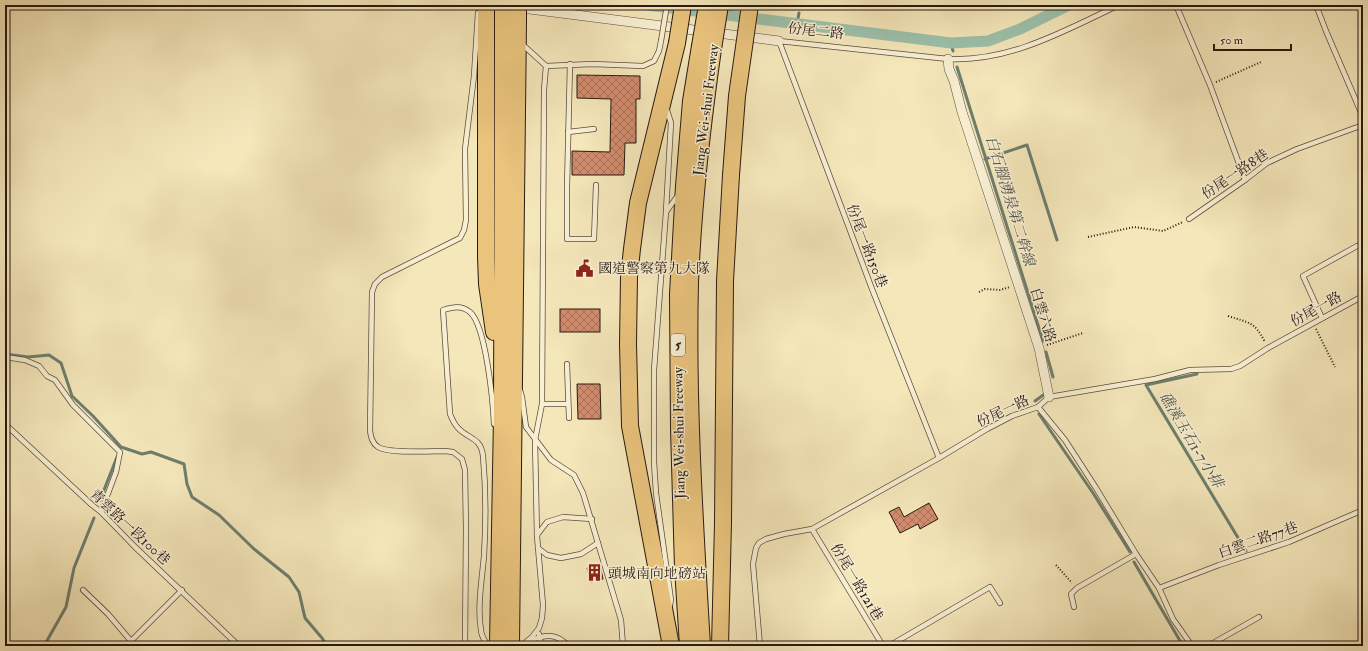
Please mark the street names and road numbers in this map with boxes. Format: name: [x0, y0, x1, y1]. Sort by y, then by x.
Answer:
street label: 份尾二路: [787, 20, 845, 42]
street label: Jiang Wei-shui Freeway: [689, 43, 724, 178]
street label: 份尾一路8巷: [1199, 146, 1271, 202]
street label: 份尾一路150巷: [843, 202, 891, 290]
street label: 白雲六路: [1027, 286, 1059, 344]
street label: 份尾一路: [1287, 288, 1345, 330]
road number: 5: [671, 334, 685, 356]
street label: Jiang Wei-shui Freeway: [669, 366, 690, 500]
street label: 份尾一路: [974, 391, 1032, 431]
street label: 青雲路一段100巷: [86, 486, 174, 568]
street label: 白雲二路77巷: [1216, 518, 1300, 562]
street label: 份尾一路121巷: [827, 540, 887, 624]

